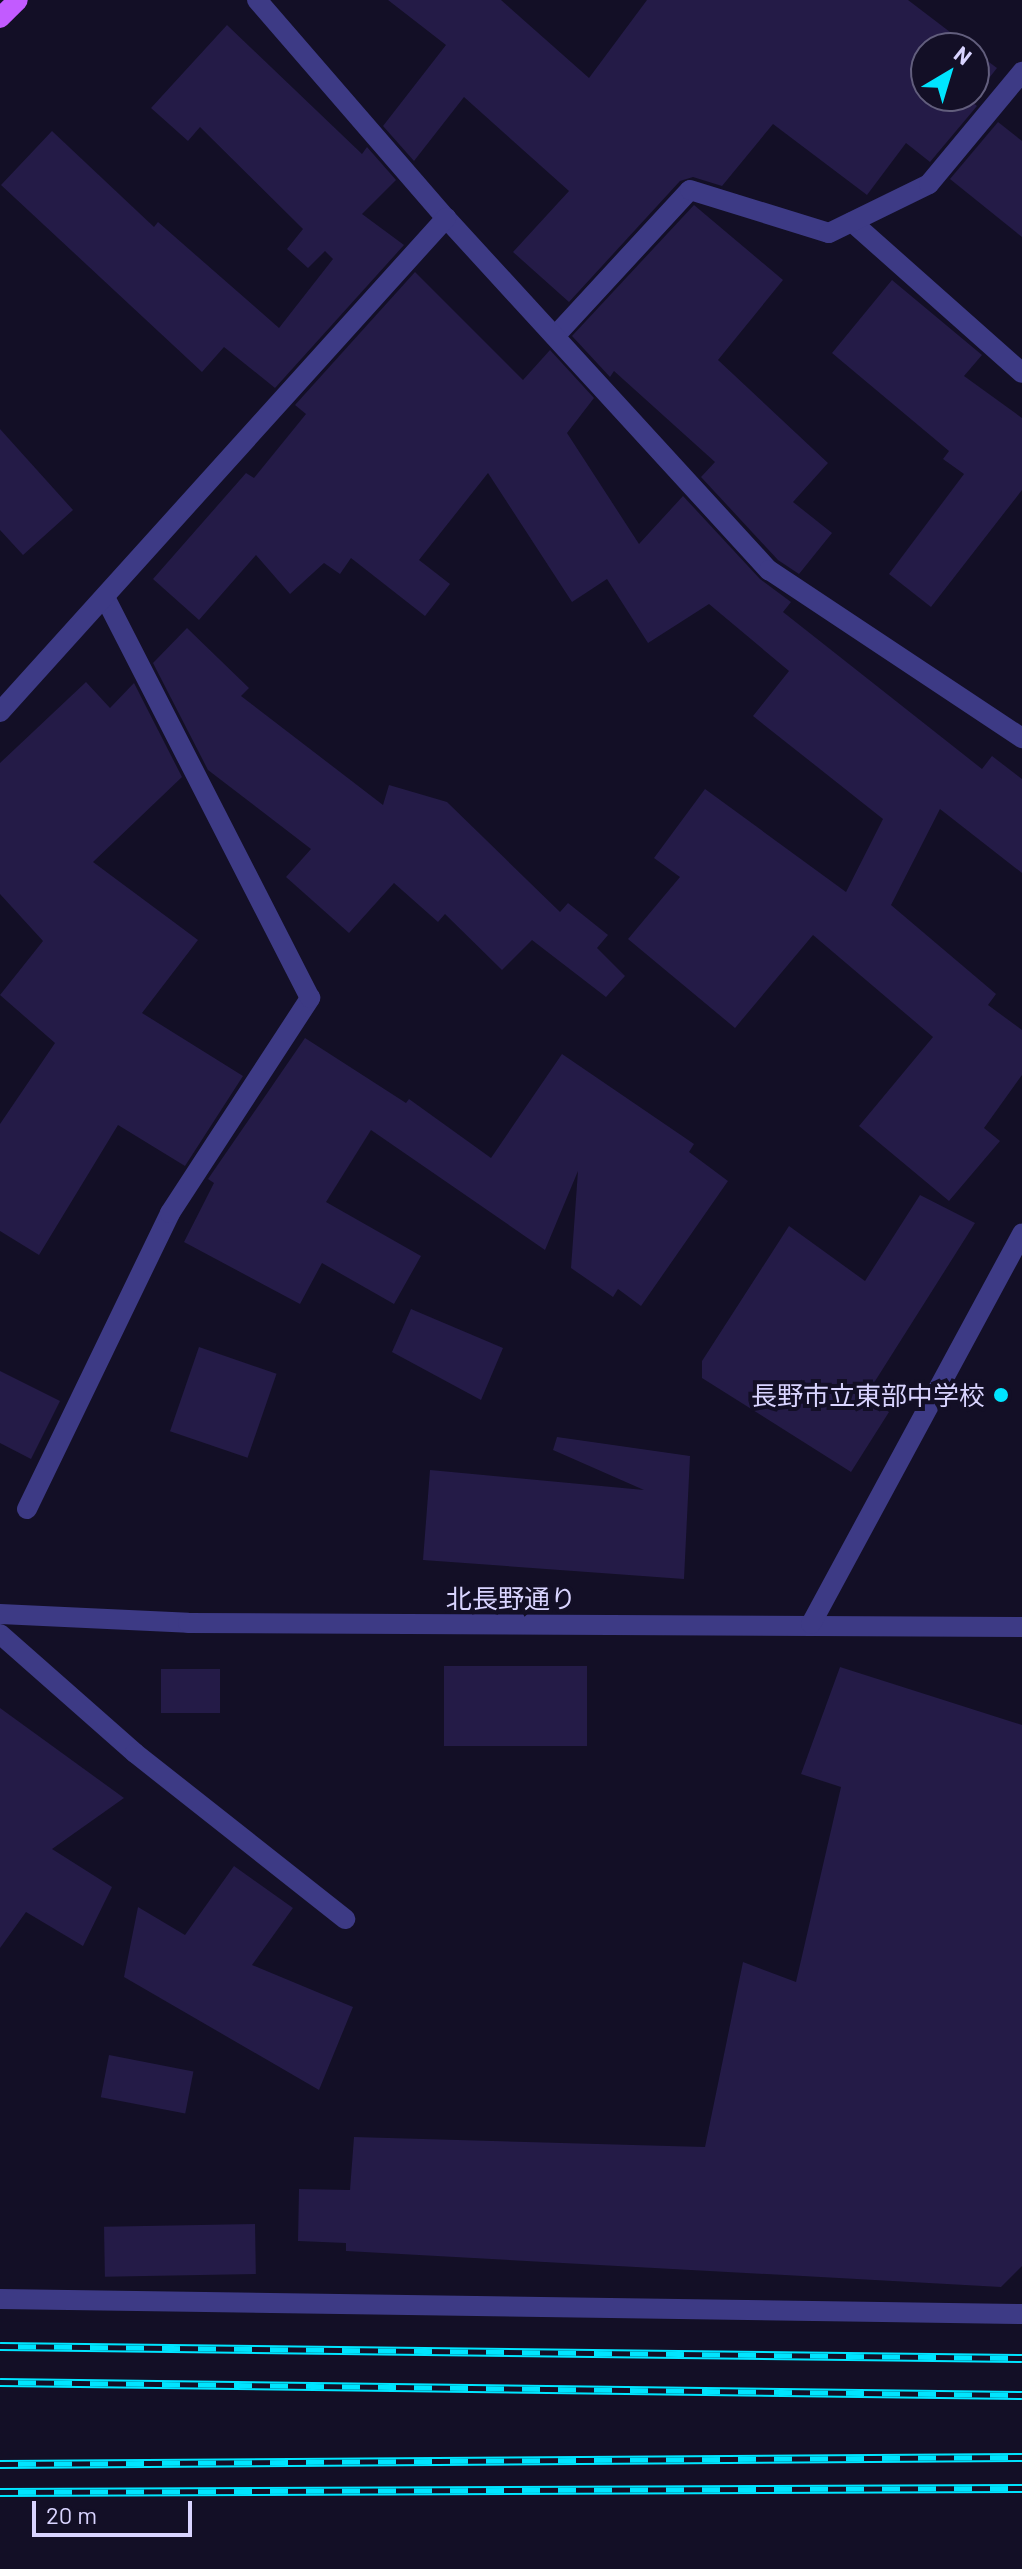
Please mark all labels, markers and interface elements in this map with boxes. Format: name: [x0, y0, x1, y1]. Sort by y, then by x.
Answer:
north arrow: [910, 32, 990, 112]
text: N: [950, 40, 977, 69]
place label: 長野市立東部中学校: [751, 1379, 985, 1411]
marker: 長野市立東部中学校: [992, 1386, 1010, 1404]
street label: 北長野通り: [446, 1582, 576, 1614]
scale bar: [36, 2485, 196, 2535]
text: 20 m: [46, 2500, 97, 2529]

